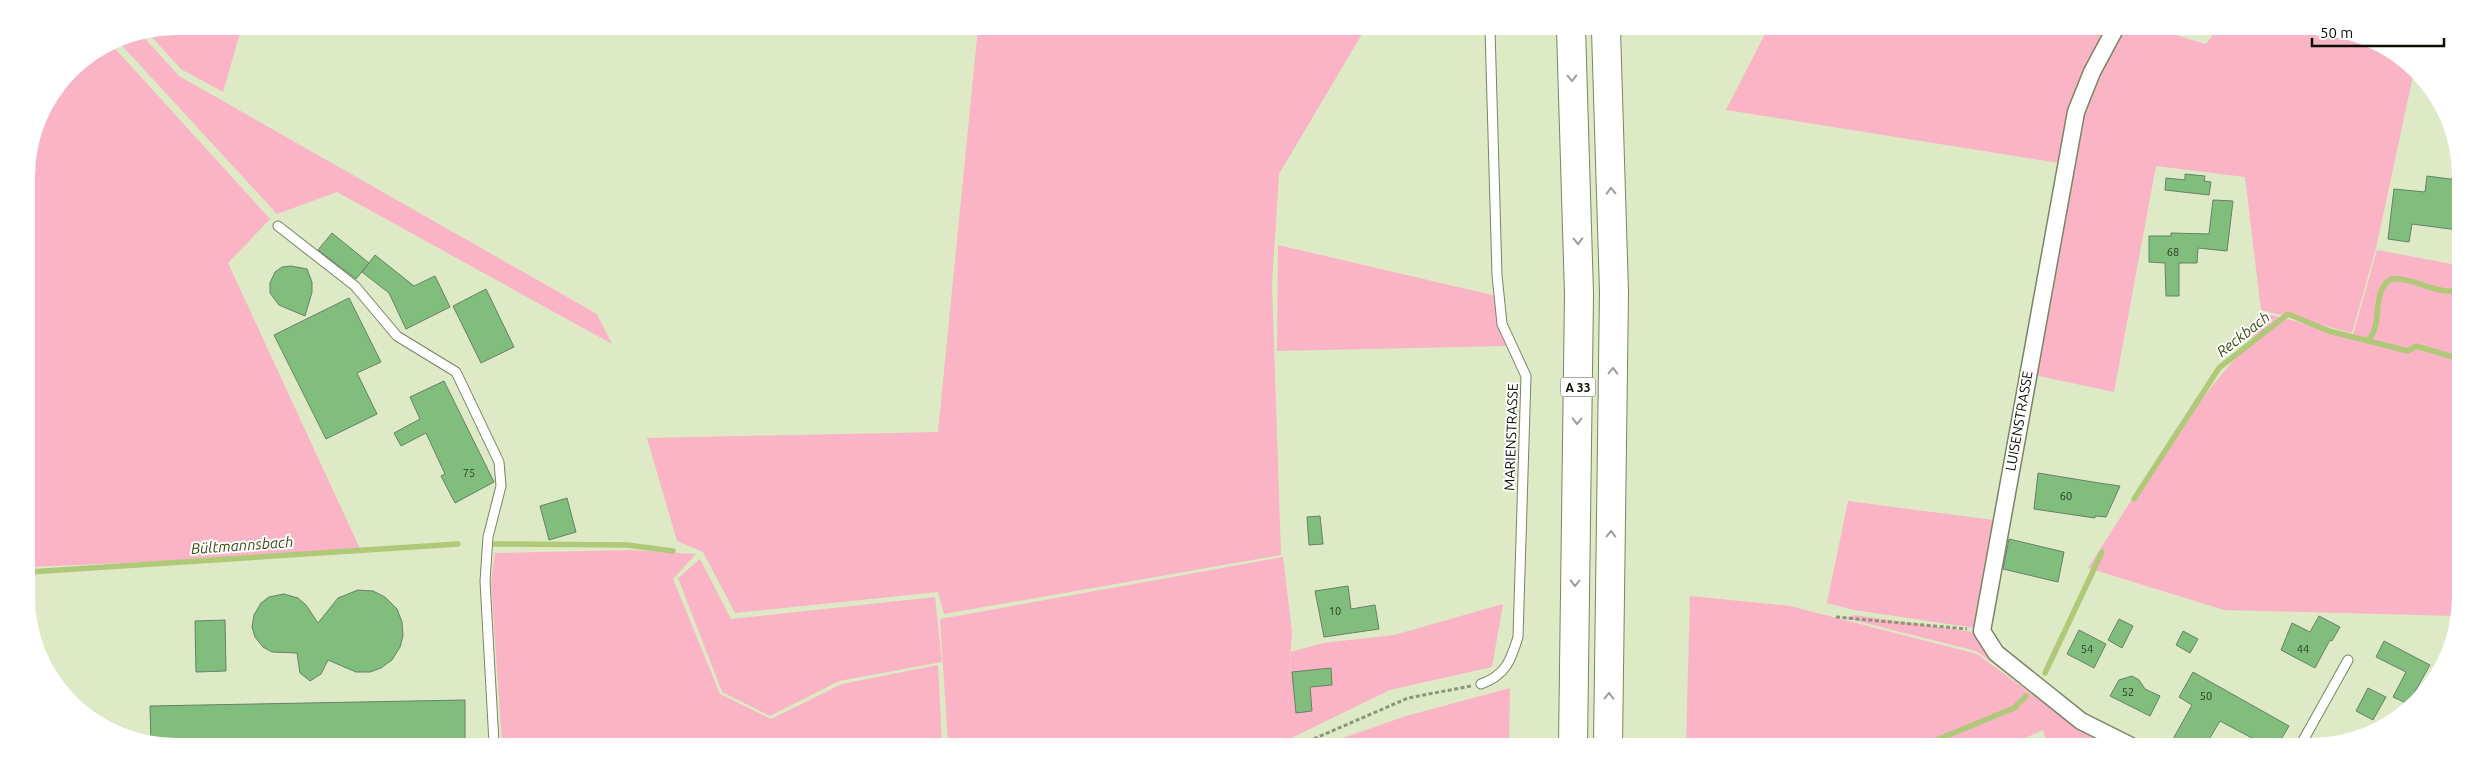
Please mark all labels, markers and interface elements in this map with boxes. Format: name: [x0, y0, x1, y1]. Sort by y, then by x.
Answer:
scale bar: [2312, 15, 2444, 47]
text: 50 m: [2320, 24, 2353, 41]
one-way arrow: [1567, 74, 1578, 82]
one-way arrow: [1606, 187, 1616, 194]
one-way arrow: [1572, 237, 1583, 245]
house number: 68: [2167, 246, 2179, 258]
water label: Reckbach: [2213, 308, 2273, 360]
one-way arrow: [1608, 367, 1618, 374]
street label: LUISENSTRASSE: [2002, 370, 2036, 472]
road number: A 33: [1560, 378, 1596, 397]
street label: MARIENSTRASSE: [1501, 383, 1521, 491]
one-way arrow: [1572, 417, 1583, 425]
house number: 75: [463, 467, 475, 479]
house number: 60: [2060, 490, 2072, 502]
one-way arrow: [1606, 529, 1616, 537]
water label: Bültmannsbach: [190, 533, 294, 557]
one-way arrow: [1570, 580, 1580, 587]
house number: 10: [1329, 605, 1341, 617]
house number: 54: [2081, 643, 2093, 655]
house number: 44: [2297, 643, 2309, 655]
house number: 52: [2122, 686, 2134, 698]
house number: 50: [2200, 690, 2212, 702]
one-way arrow: [1604, 692, 1614, 700]

